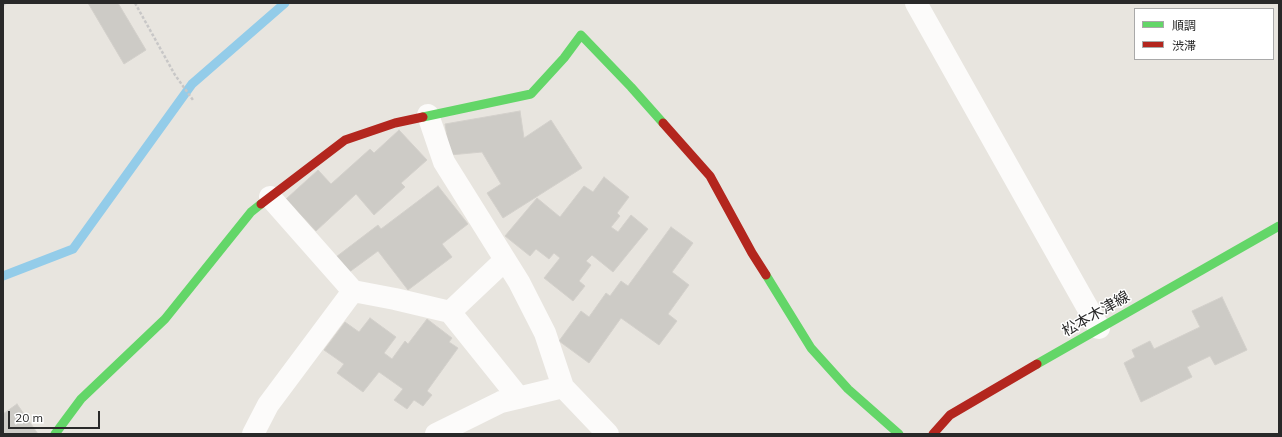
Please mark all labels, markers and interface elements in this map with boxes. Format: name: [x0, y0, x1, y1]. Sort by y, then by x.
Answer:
legend: [1134, 8, 1274, 60]
text: 順調: [1172, 18, 1196, 33]
text: 渋滞: [1172, 38, 1196, 53]
street label: 松本木津線: [1059, 287, 1133, 341]
scale bar: [10, 403, 102, 429]
text: 20 m: [15, 410, 43, 425]

